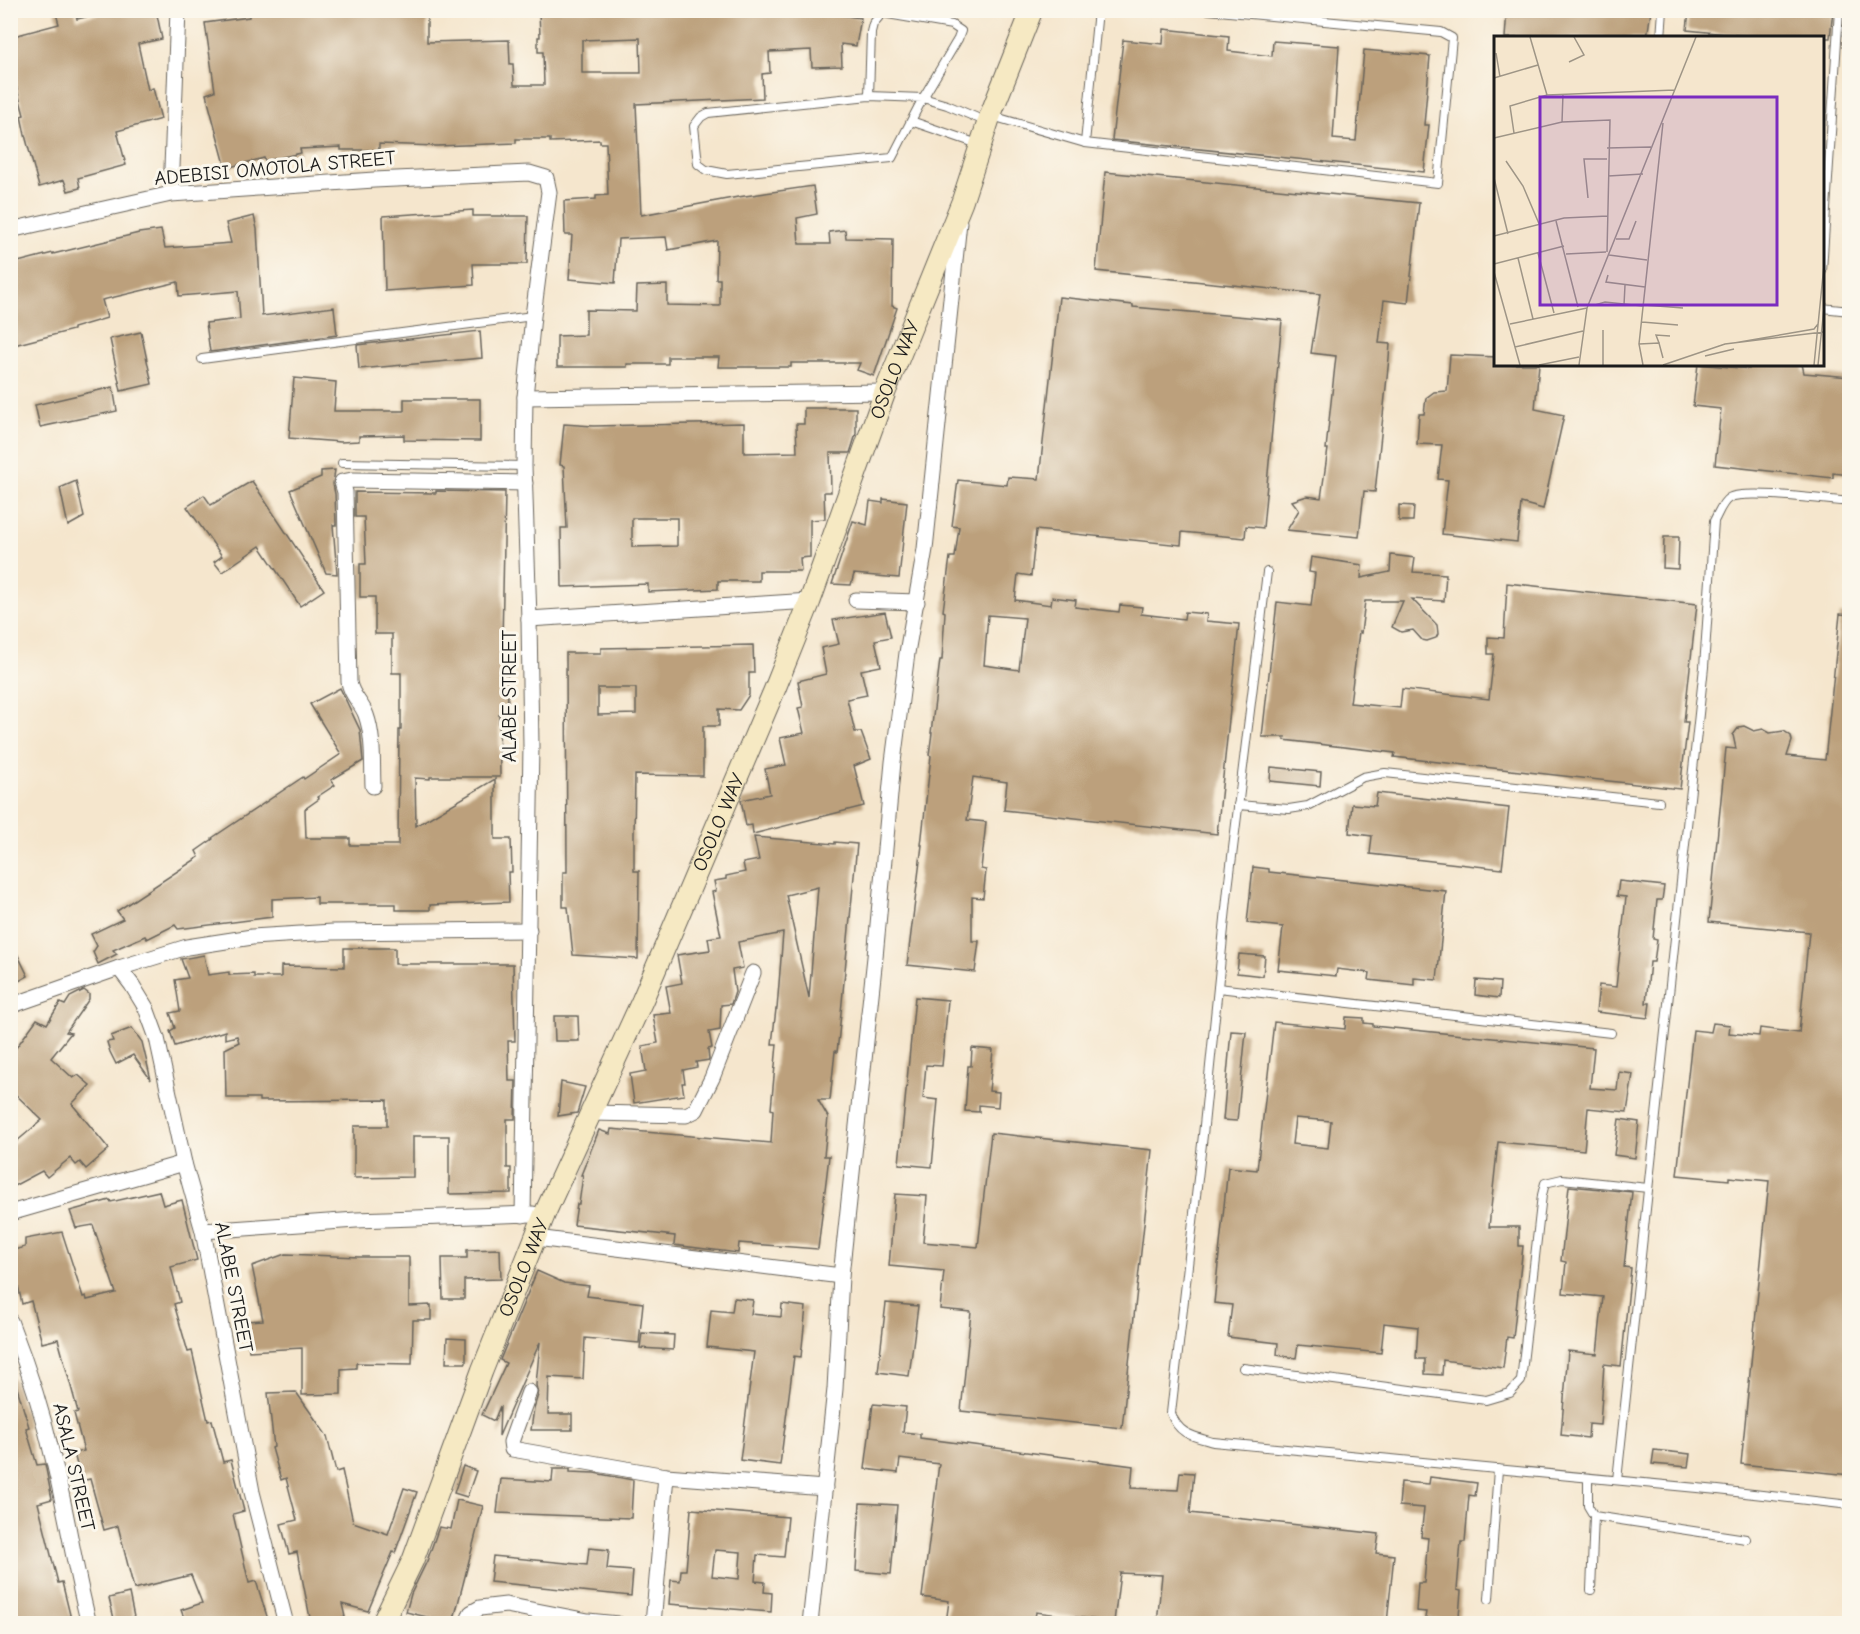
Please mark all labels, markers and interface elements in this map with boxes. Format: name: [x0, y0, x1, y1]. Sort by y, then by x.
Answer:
inset map: [1494, 36, 1824, 366]
street label: ADEBISI OMOTOLA STREET: [154, 146, 397, 190]
street label: OSOLO WAY: [865, 316, 925, 422]
street label: ALABE STREET: [498, 629, 521, 762]
street label: OSOLO WAY: [687, 769, 749, 875]
street label: OSOLO WAY: [493, 1214, 553, 1320]
street label: ALABE STREET: [210, 1220, 258, 1355]
street label: ASALA STREET: [48, 1401, 100, 1534]

